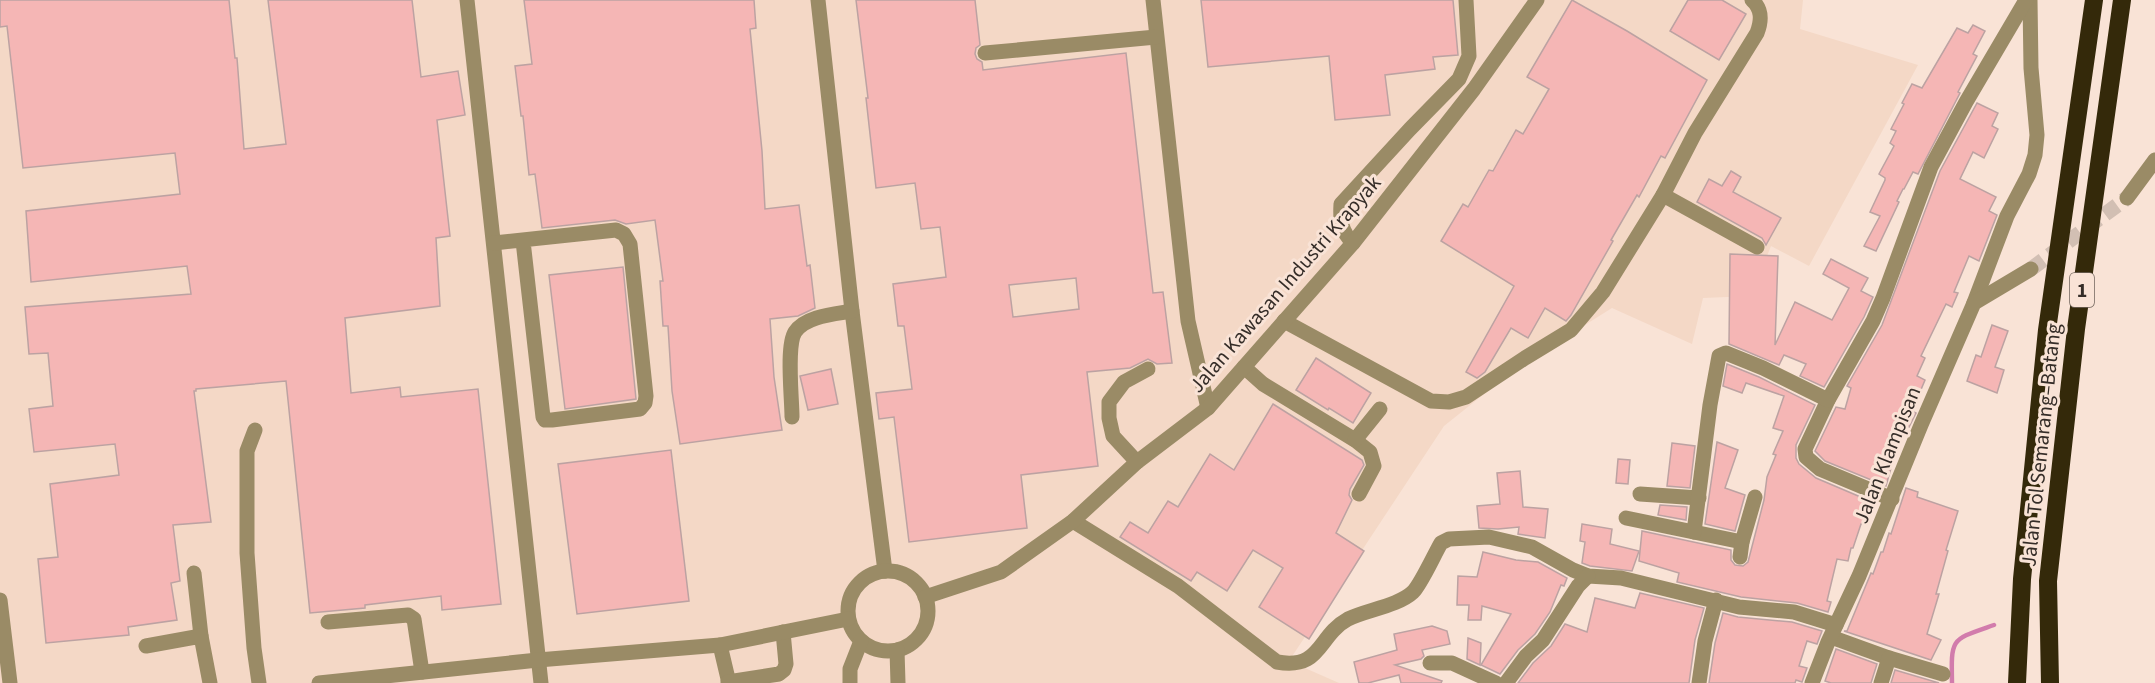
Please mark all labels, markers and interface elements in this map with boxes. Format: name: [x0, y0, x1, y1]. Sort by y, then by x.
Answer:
street label: Jalan Kawasan Industri Krapyak: [1182, 168, 1388, 399]
road number: 1: [2070, 273, 2094, 307]
street label: Jalan Tol Semarang–Batang: [2013, 322, 2069, 568]
street label: Jalan Klampisan: [1846, 382, 1928, 528]

